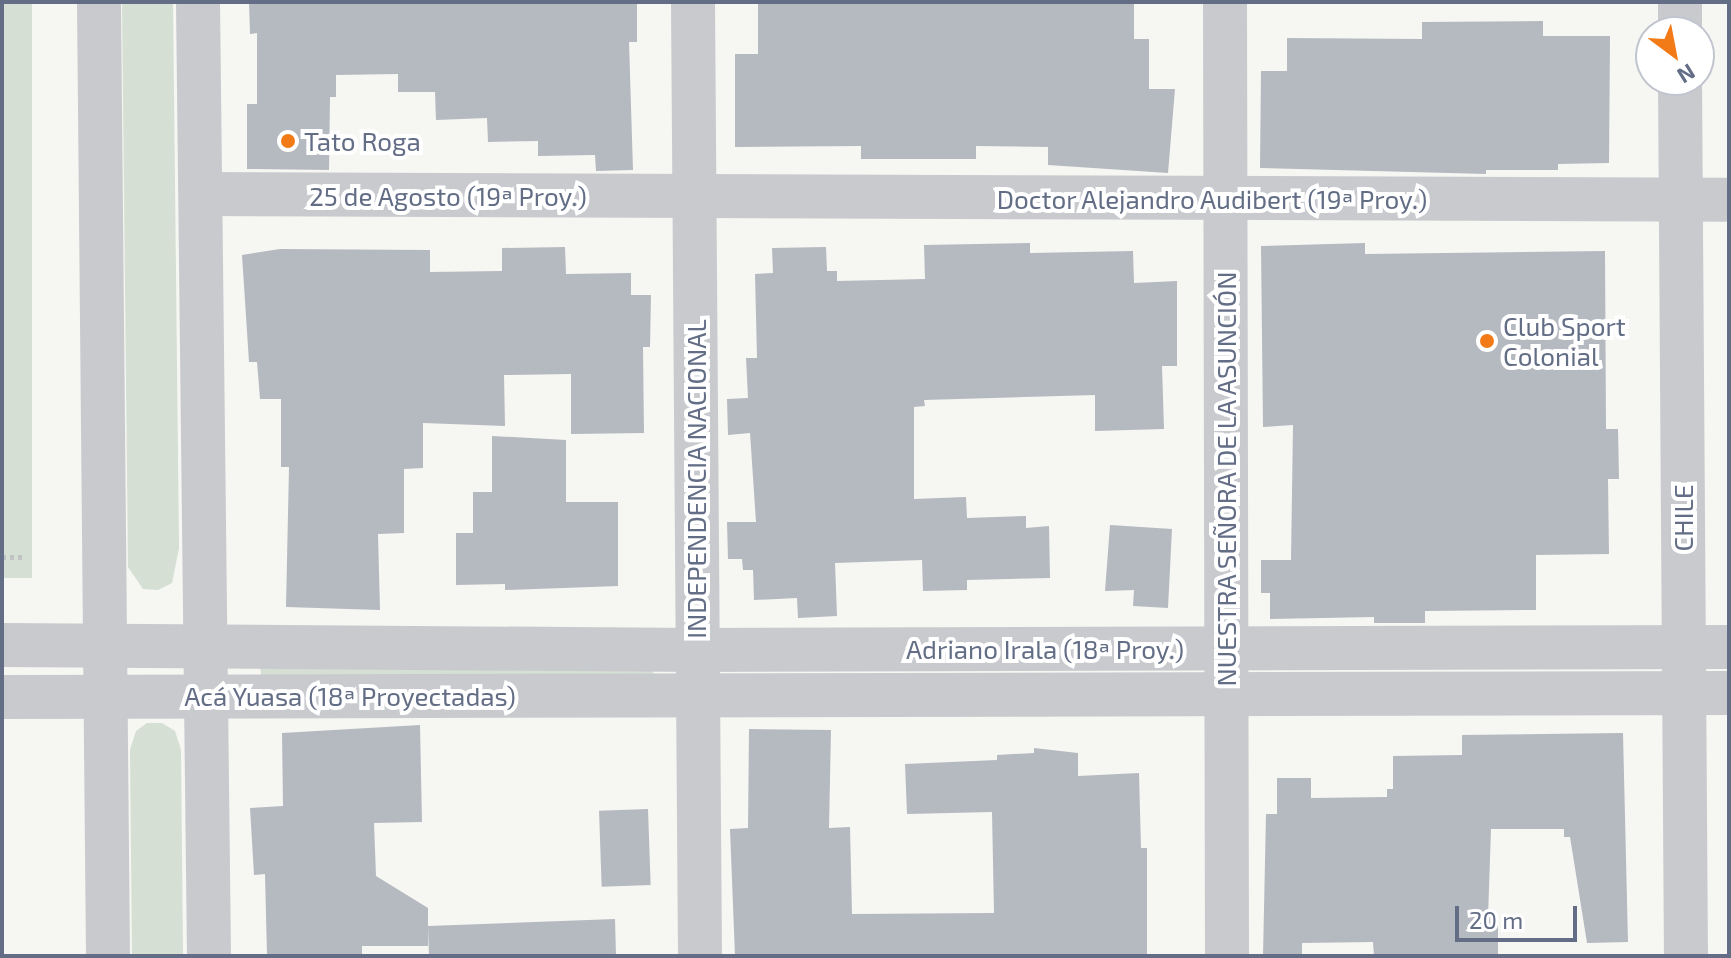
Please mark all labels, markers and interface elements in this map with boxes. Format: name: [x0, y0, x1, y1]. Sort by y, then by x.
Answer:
north arrow: [1635, 16, 1715, 96]
text: N: [1673, 59, 1700, 90]
place label: Tato Roga: [304, 125, 421, 157]
marker: Tato Roga: [279, 132, 297, 150]
street label: 25 de Agosto (19ª Proy.): [309, 180, 587, 212]
street label: Doctor Alejandro Audibert (19ª Proy.): [996, 183, 1428, 215]
street label: NUESTRA SEÑORA DE LA ASUNCIÓN: [1210, 270, 1242, 688]
place label: Club Sport Colonial: [1503, 310, 1626, 372]
street label: INDEPENDENCIA NACIONAL: [680, 319, 712, 639]
marker: Club Sport Colonial: [1478, 332, 1496, 350]
street label: CHILE: [1667, 485, 1699, 551]
street label: Adriano Irala (18ª Proy.): [906, 633, 1184, 665]
street label: Acá Yuasa (18ª Proyectadas): [184, 680, 516, 712]
scale bar: [1459, 890, 1581, 940]
text: 20 m: [1469, 905, 1523, 934]

